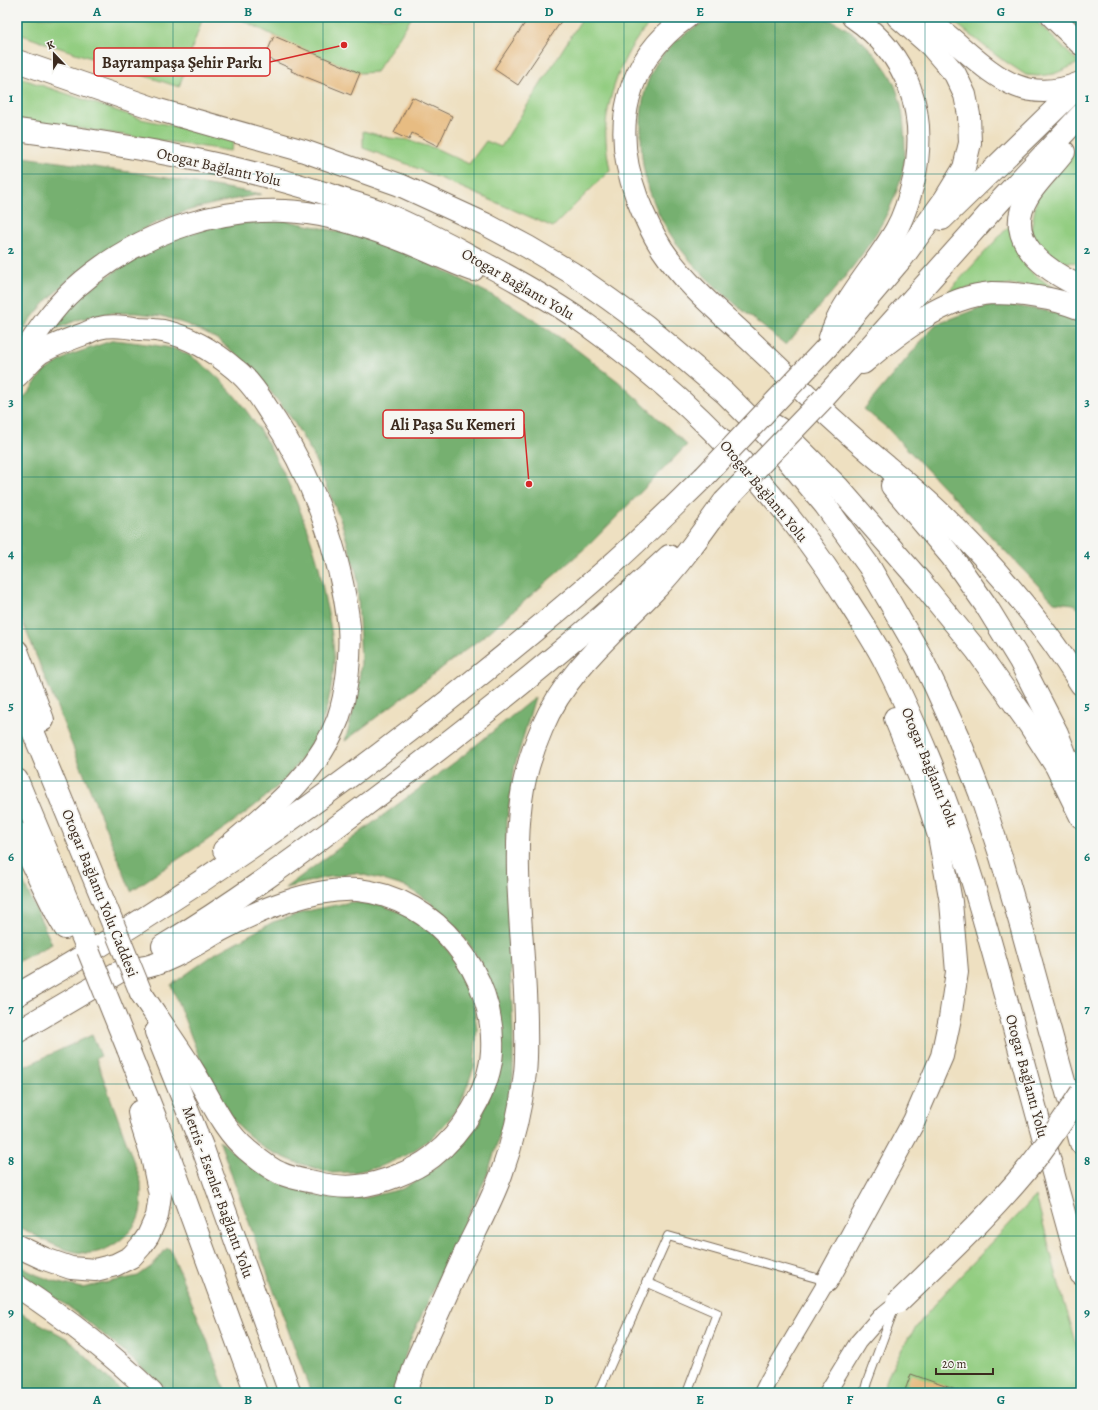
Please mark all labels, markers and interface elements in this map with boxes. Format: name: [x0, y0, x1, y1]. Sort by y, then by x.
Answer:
text: A: [92, 3, 102, 20]
text: B: [244, 3, 252, 20]
text: C: [394, 3, 402, 20]
text: D: [544, 3, 554, 20]
text: E: [696, 3, 704, 20]
text: F: [847, 3, 854, 20]
text: G: [997, 3, 1005, 20]
north arrow: [34, 34, 74, 74]
text: K: [44, 37, 57, 54]
callout: Bayrampaşa Şehir Parkı: [94, 48, 270, 76]
text: Bayrampaşa Şehir Parkı: [102, 52, 262, 74]
text: 1: [9, 89, 14, 106]
text: 1: [1085, 89, 1090, 106]
street label: Otogar Bağlantı Yolu: [155, 143, 284, 191]
text: 2: [8, 241, 15, 258]
text: 2: [1084, 241, 1091, 258]
street label: Otogar Bağlantı Yolu: [458, 244, 579, 325]
text: 3: [8, 393, 14, 410]
text: 3: [1084, 393, 1090, 410]
callout: Ali Paşa Su Kemeri: [383, 410, 524, 438]
text: Ali Paşa Su Kemeri: [390, 414, 516, 436]
street label: Otogar Bağlantı Yolu: [716, 436, 813, 547]
text: 4: [8, 545, 14, 562]
text: 4: [1084, 545, 1090, 562]
text: 5: [8, 697, 14, 714]
text: 5: [1084, 697, 1090, 714]
street label: Otogar Bağlantı Yolu: [897, 704, 963, 830]
street label: Otogar Bağlantı Yolu Caddesi: [57, 806, 143, 980]
text: 6: [8, 848, 14, 865]
text: 6: [1084, 848, 1090, 865]
text: 7: [8, 1000, 14, 1017]
text: 7: [1084, 1000, 1090, 1017]
street label: Otogar Bağlantı Yolu: [1001, 1012, 1053, 1141]
street label: Metris - Esenler Bağlantı Yolu: [178, 1103, 259, 1281]
text: 8: [8, 1152, 14, 1169]
text: 8: [1084, 1152, 1090, 1169]
text: 9: [8, 1304, 14, 1321]
text: 9: [1084, 1304, 1090, 1321]
scale bar: [936, 1350, 993, 1376]
text: 20 m: [942, 1356, 966, 1372]
text: A: [92, 1391, 102, 1408]
text: B: [244, 1391, 252, 1408]
text: C: [394, 1391, 402, 1408]
text: D: [544, 1391, 554, 1408]
text: E: [696, 1391, 704, 1408]
text: F: [847, 1391, 854, 1408]
text: G: [997, 1391, 1005, 1408]

